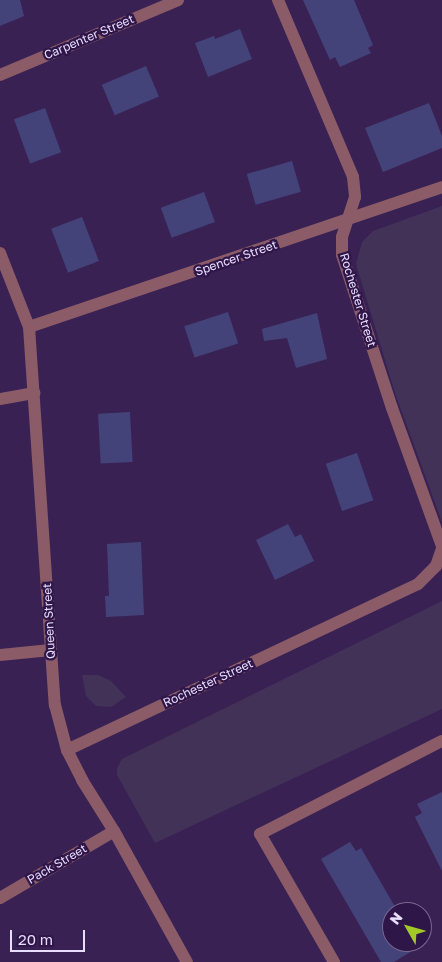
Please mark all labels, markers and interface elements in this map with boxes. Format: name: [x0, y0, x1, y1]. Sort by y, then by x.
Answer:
street label: Carpenter Street: [42, 12, 136, 62]
street label: Spencer Street: [193, 237, 279, 279]
street label: Rochester Street: [337, 251, 379, 349]
street label: Queen Street: [40, 583, 58, 659]
street label: Rochester Street: [161, 656, 255, 710]
street label: Pack Street: [25, 841, 89, 887]
north arrow: [382, 902, 432, 952]
text: N: [386, 909, 406, 928]
scale bar: [12, 920, 88, 952]
text: 20 m: [18, 930, 53, 948]

